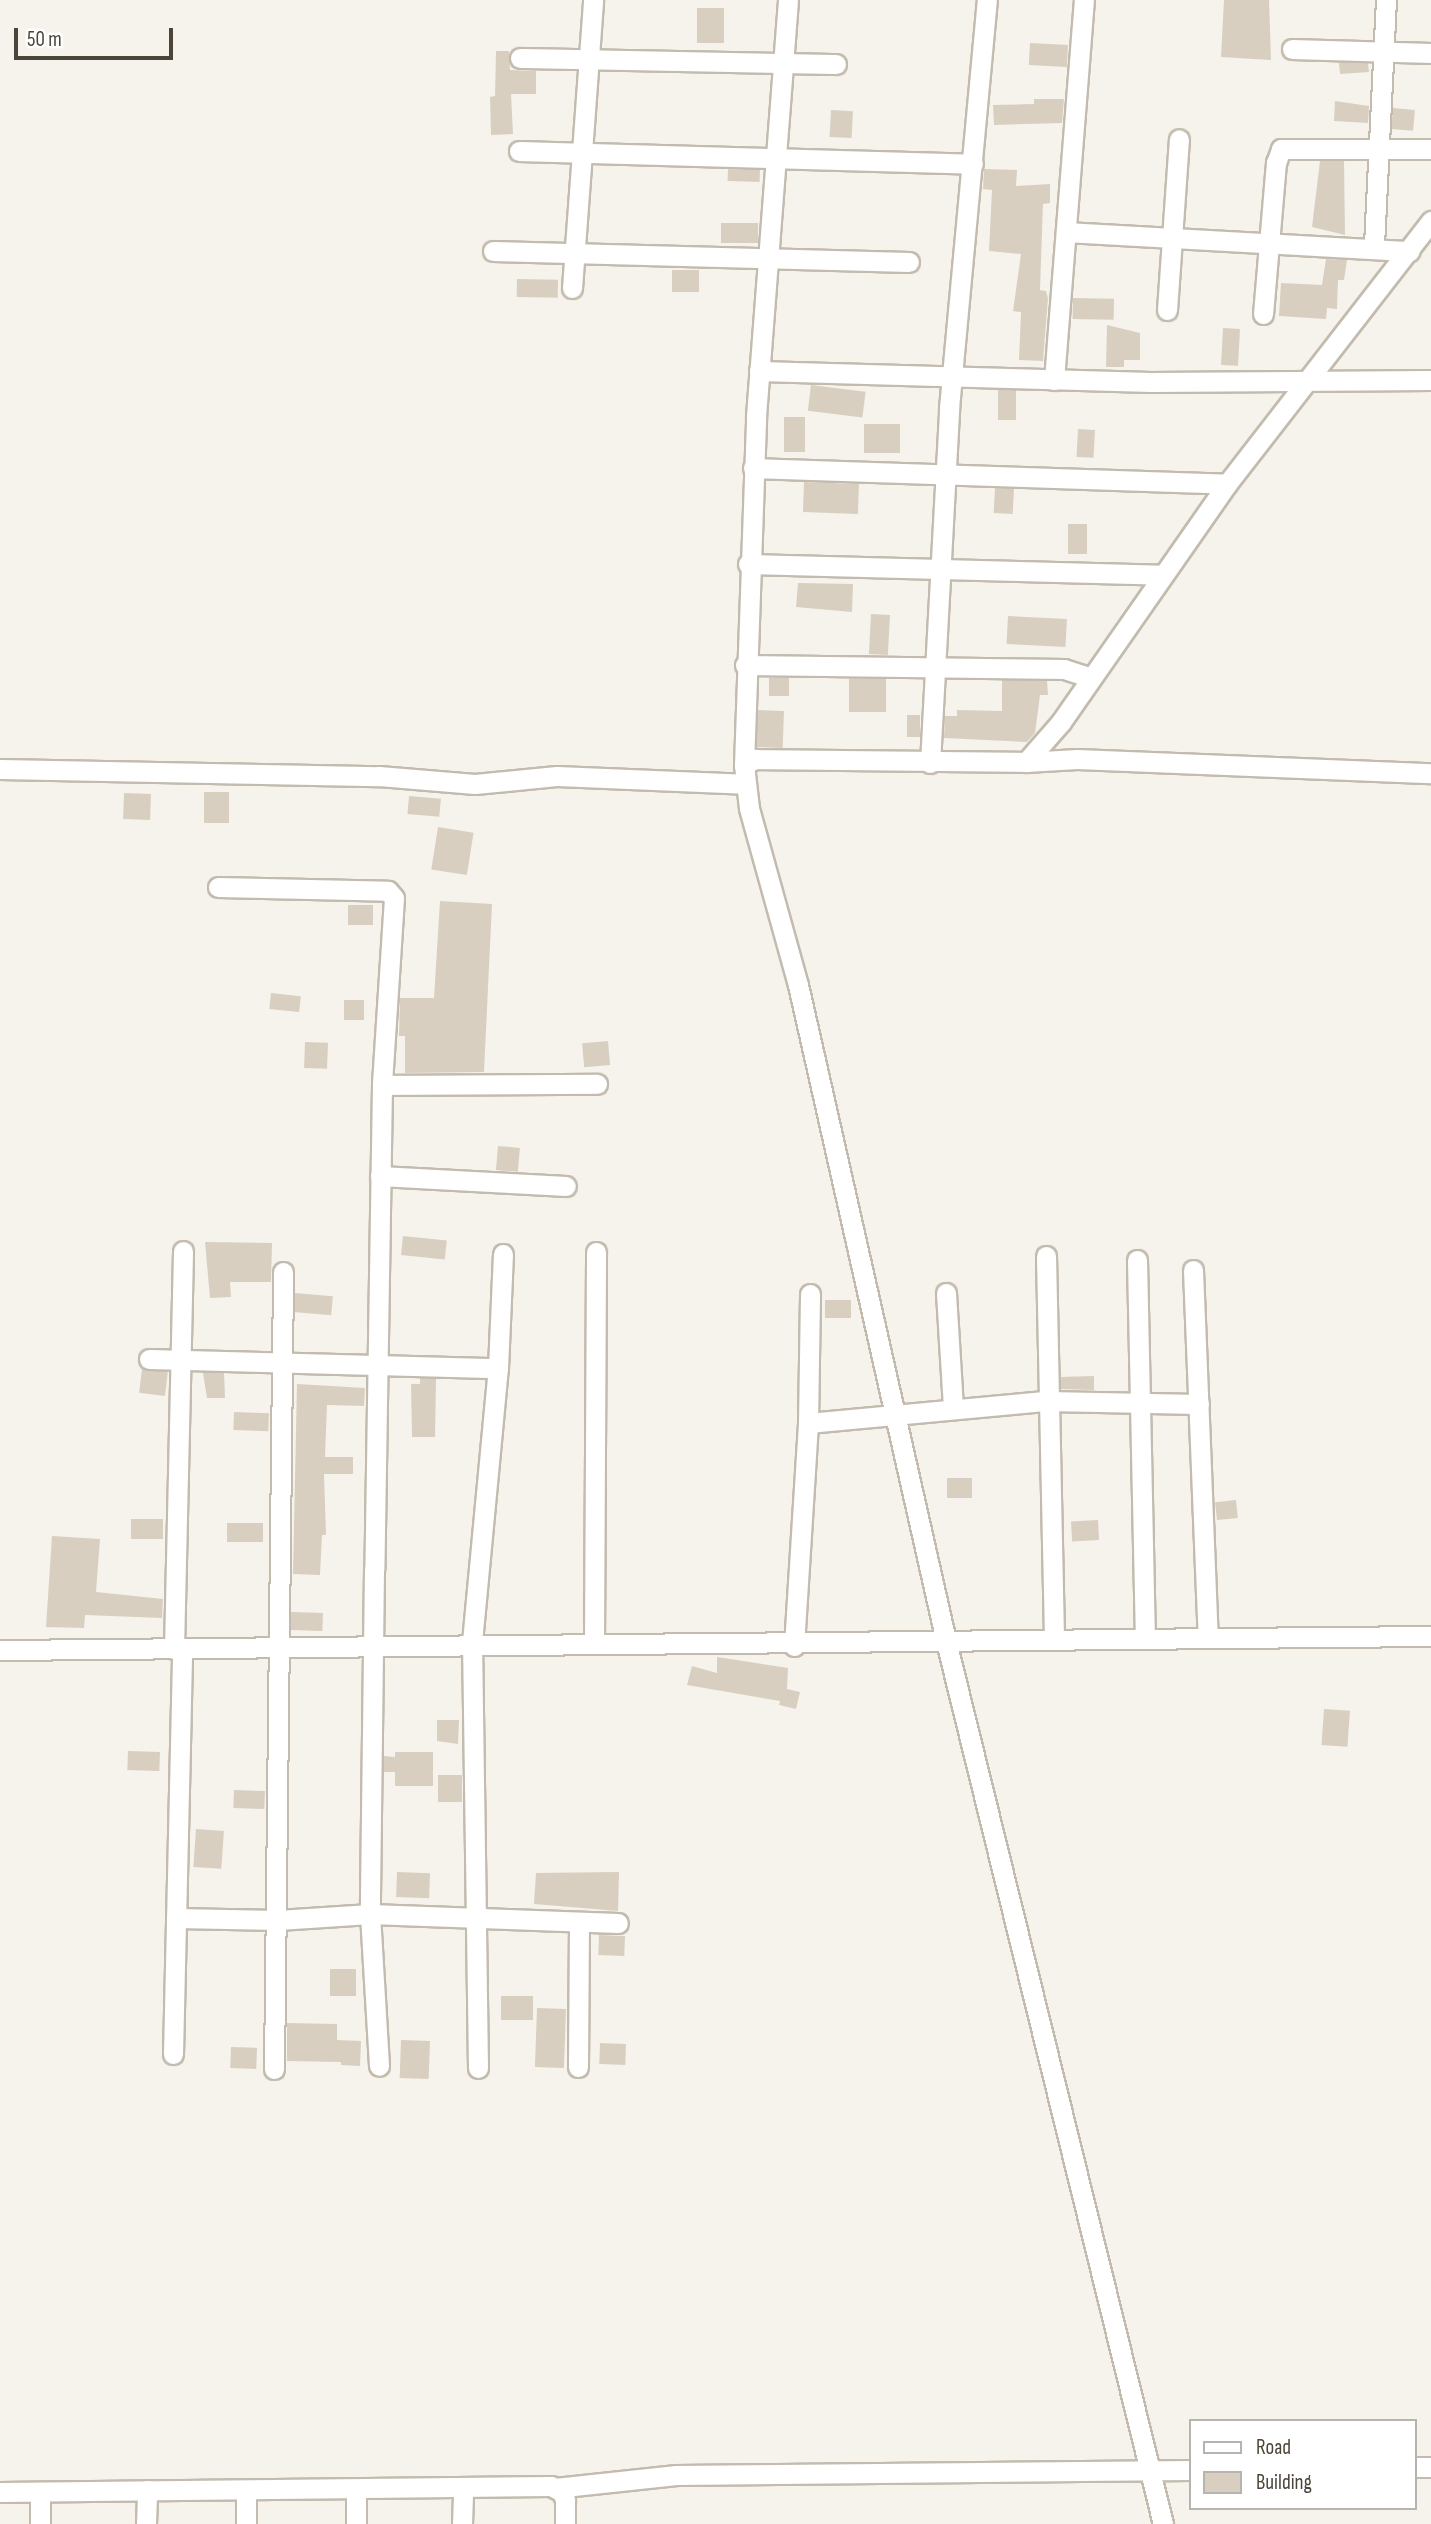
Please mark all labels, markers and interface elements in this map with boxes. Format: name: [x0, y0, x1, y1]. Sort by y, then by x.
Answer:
scale bar: [18, 14, 177, 58]
text: 50 m: [27, 27, 62, 52]
legend: [1190, 2419, 1417, 2510]
text: Road: [1256, 2435, 1291, 2460]
text: Building: [1256, 2470, 1312, 2495]

